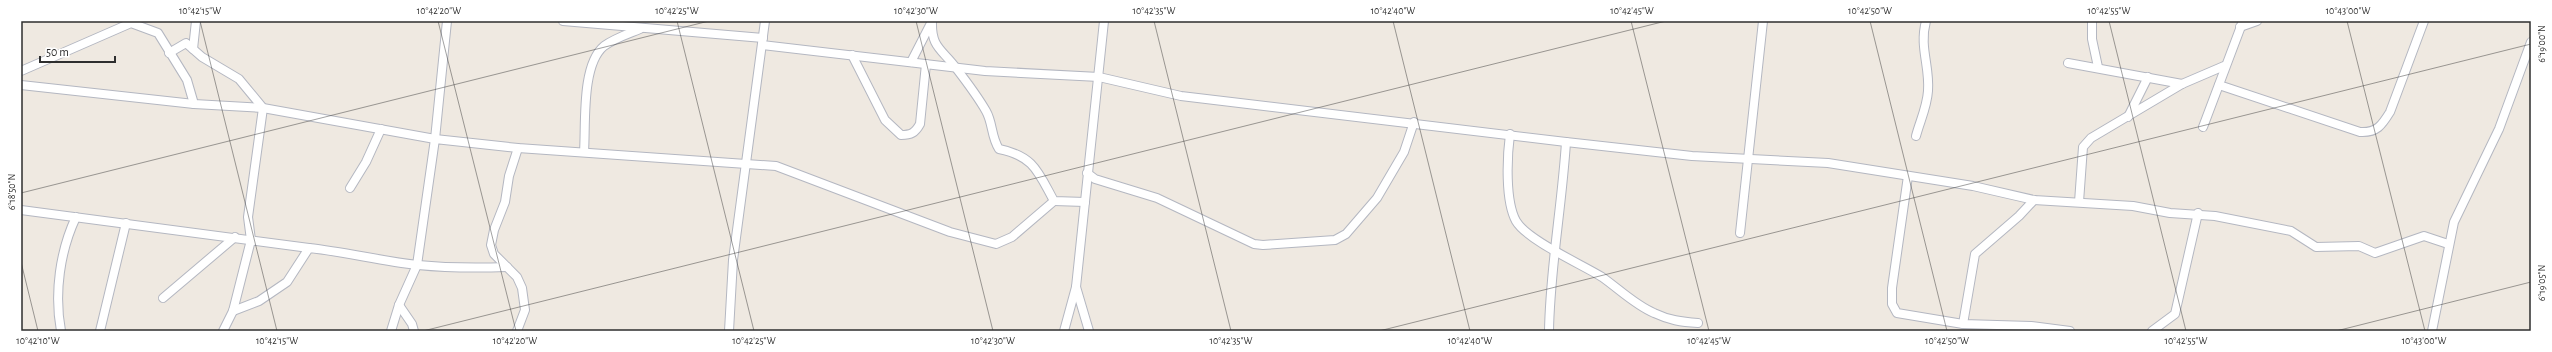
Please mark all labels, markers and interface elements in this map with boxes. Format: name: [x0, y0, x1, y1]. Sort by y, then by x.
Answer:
text: 10°42'15"W: [179, 6, 221, 16]
text: 10°42'20"W: [417, 6, 461, 16]
text: 10°42'25"W: [655, 6, 699, 16]
text: 10°42'30"W: [894, 6, 938, 16]
text: 10°42'35"W: [1133, 6, 1175, 16]
text: 10°42'40"W: [1371, 6, 1415, 16]
text: 10°42'45"W: [1610, 6, 1654, 16]
text: 10°42'50"W: [1848, 6, 1892, 16]
text: 10°42'55"W: [2088, 6, 2131, 16]
text: 10°43'00"W: [2326, 6, 2370, 16]
text: 6°19'00"N: [2537, 25, 2547, 63]
scale bar: [40, 38, 115, 64]
text: 50 m: [46, 46, 69, 58]
text: 6°18'50"N: [7, 174, 17, 210]
text: 6°19'05"N: [2537, 265, 2547, 301]
text: 10°42'10"W: [16, 336, 60, 346]
text: 10°42'15"W: [256, 336, 298, 346]
text: 10°42'20"W: [493, 336, 537, 346]
text: 10°42'25"W: [732, 336, 776, 346]
text: 10°42'30"W: [971, 336, 1015, 346]
text: 10°42'35"W: [1210, 336, 1252, 346]
text: 10°42'40"W: [1448, 336, 1492, 346]
text: 10°42'45"W: [1687, 336, 1731, 346]
text: 10°42'50"W: [1925, 336, 1969, 346]
text: 10°42'55"W: [2165, 336, 2208, 346]
text: 10°43'00"W: [2402, 336, 2446, 346]

